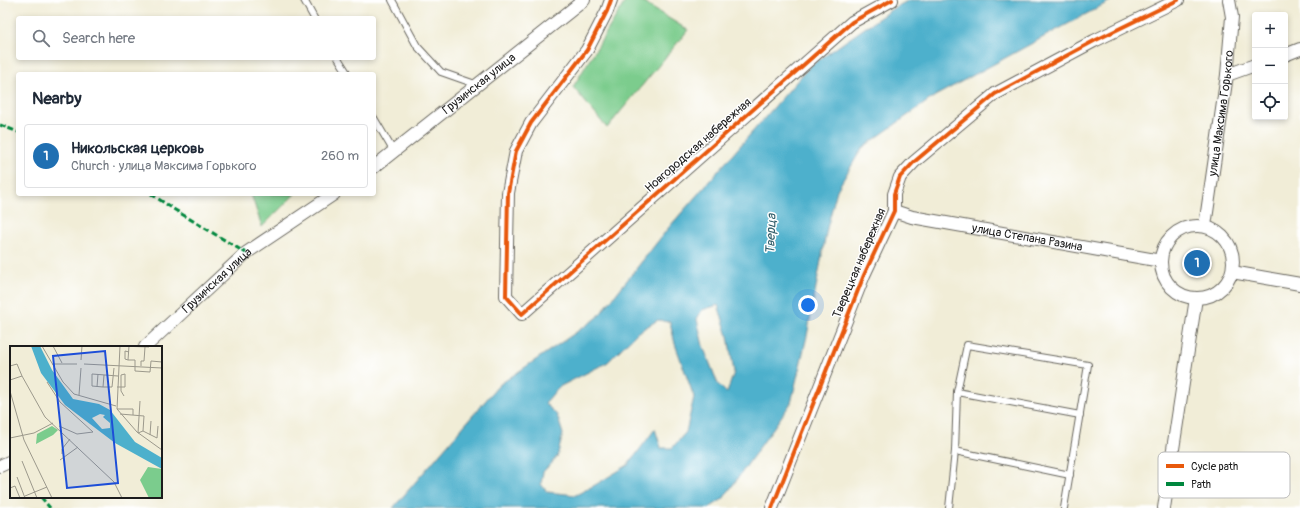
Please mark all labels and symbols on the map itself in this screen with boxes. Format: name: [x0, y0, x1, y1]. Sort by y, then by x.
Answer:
street label: улица Максима Горького: [1205, 49, 1237, 178]
street label: Грузинская улица: [439, 50, 519, 118]
street label: Новгородская набережная: [642, 95, 755, 196]
street label: Тверецкая набережная: [829, 206, 890, 320]
water label: Тверца: [762, 213, 780, 254]
street label: улица Степана Разина: [970, 221, 1084, 255]
street label: Грузинская улица: [179, 244, 255, 317]
pin: 1: [1184, 248, 1210, 278]
your location: [798, 295, 818, 315]
inset map: [10, 346, 162, 498]
legend: [1158, 452, 1290, 498]
text: Cycle path: [1191, 460, 1238, 473]
text: Path: [1191, 478, 1211, 491]

